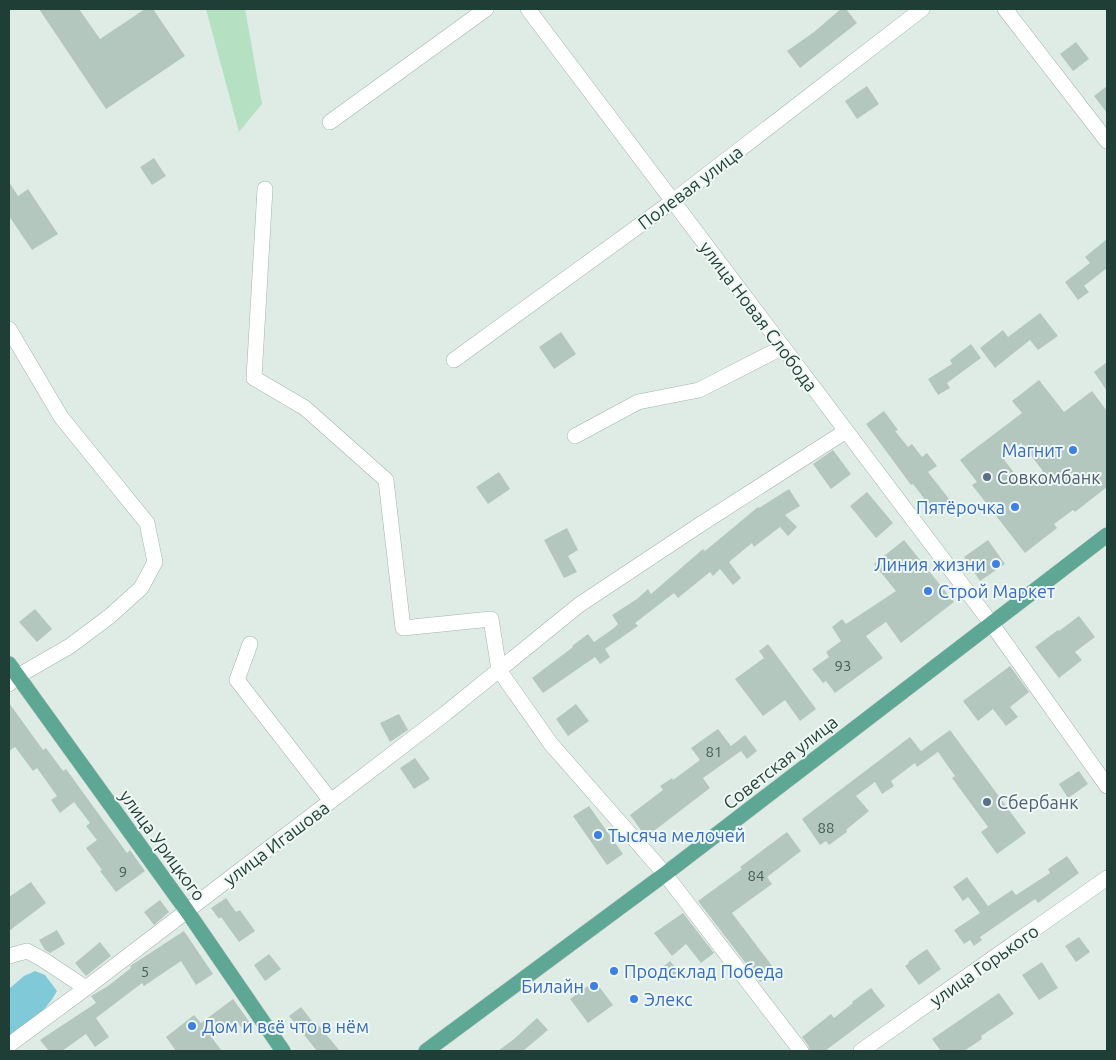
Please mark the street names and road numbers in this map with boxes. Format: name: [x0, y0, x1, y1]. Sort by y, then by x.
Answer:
street label: Полевая улица: [634, 141, 746, 233]
street label: улица Новая Слобода: [696, 237, 822, 395]
street label: Советская улица: [719, 711, 841, 813]
street label: улица Урицкого: [116, 786, 210, 904]
street label: улица Игашова: [219, 797, 333, 889]
street label: улица Горького: [926, 920, 1042, 1010]

